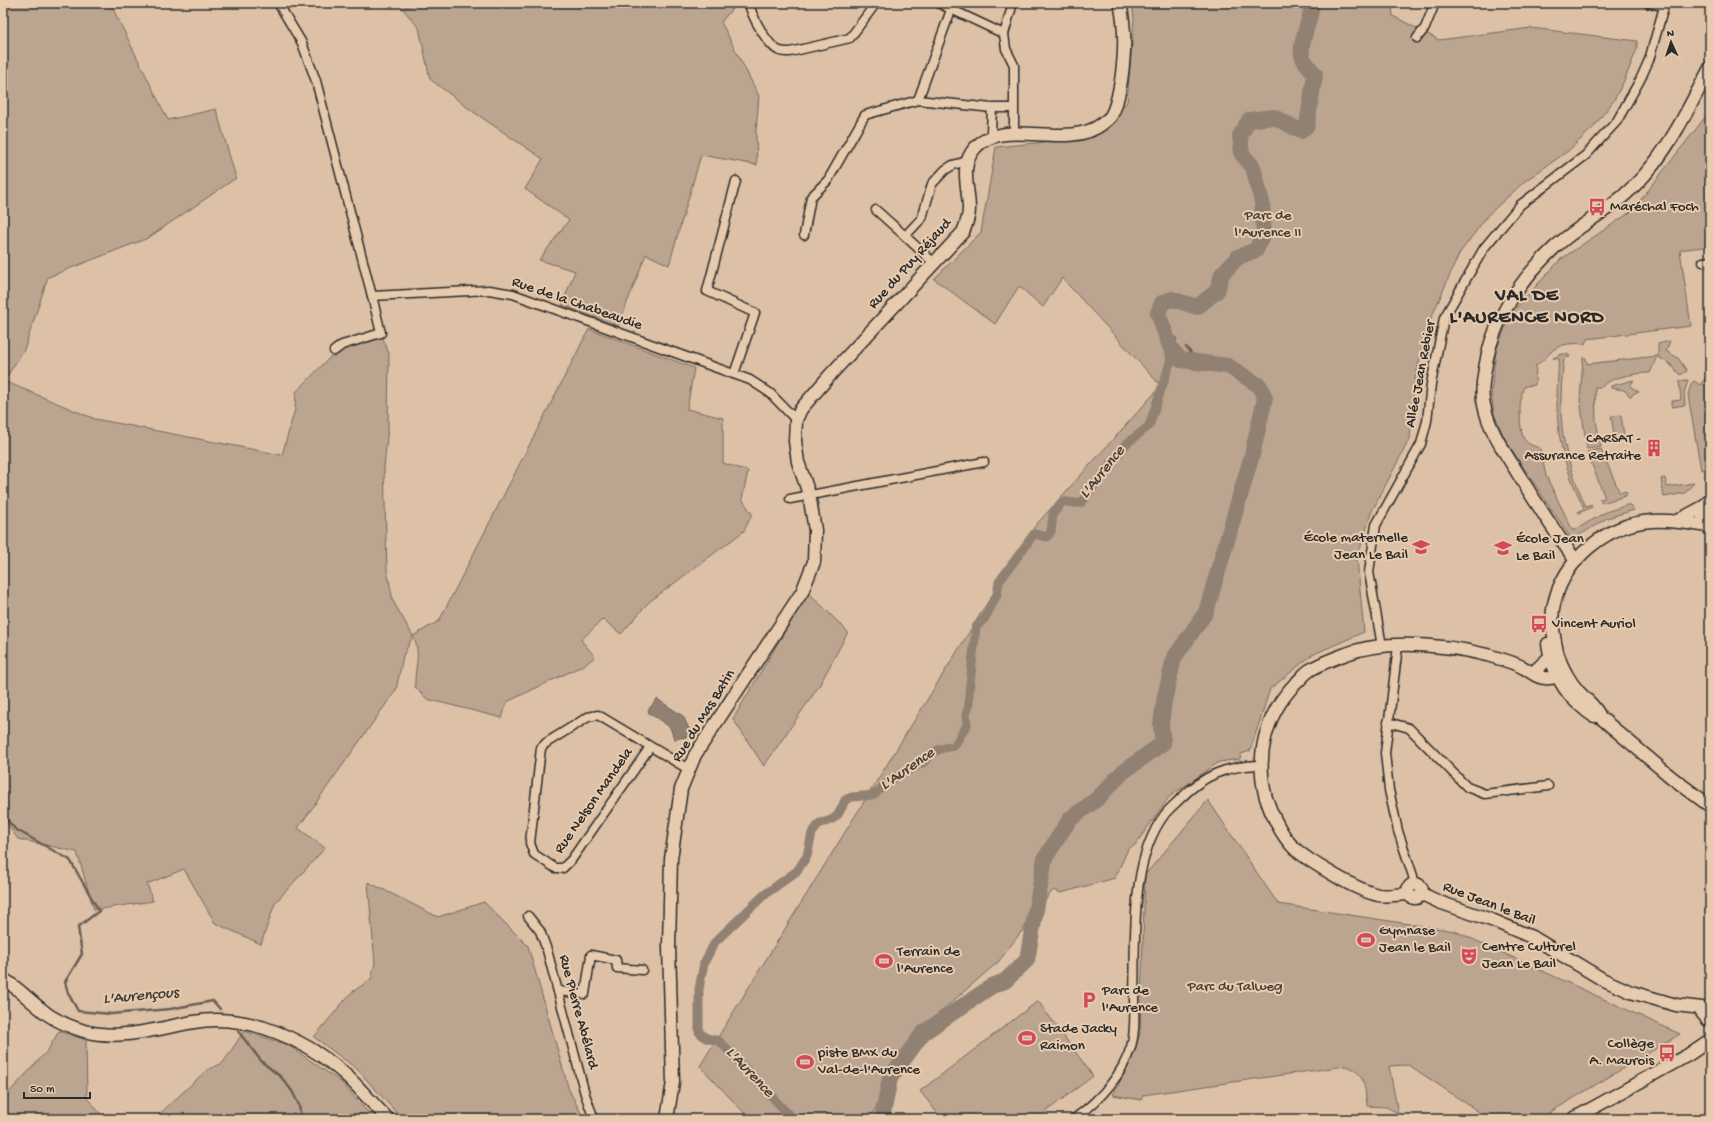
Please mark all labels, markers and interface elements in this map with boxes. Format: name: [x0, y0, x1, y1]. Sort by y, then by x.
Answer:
north arrow: [1651, 22, 1691, 62]
text: N: [1667, 28, 1674, 40]
bus stop icon: Maréchal Foch: [1587, 197, 1607, 217]
place label: Maréchal Foch: [1610, 198, 1699, 216]
park label: Parc de l'Aurence II: [1235, 207, 1301, 242]
street label: Rue du Puy Réjaud: [865, 214, 956, 313]
street label: Rue de la Chabeaudie: [509, 273, 645, 335]
district label: VAL DE L'AURENCE NORD: [1450, 285, 1604, 330]
street label: Allée Jean Rebier: [1402, 317, 1441, 429]
place label: CARSAT - Assurance Retraite: [1524, 430, 1641, 465]
building icon: CARSAT - Assurance Retraite: [1644, 438, 1664, 458]
water label: L'Aurence: [1076, 442, 1130, 503]
place label: École maternelle Jean Le Bail: [1304, 529, 1408, 564]
place label: École Jean Le Bail: [1516, 530, 1584, 565]
school or university icon: École maternelle Jean Le Bail: [1411, 537, 1431, 557]
school or university icon: École Jean Le Bail: [1493, 538, 1513, 558]
bus stop icon: Vincent Auriol: [1529, 614, 1549, 634]
place label: Vincent Auriol: [1551, 615, 1636, 633]
street label: Rue du Mas Batin: [668, 666, 740, 766]
street label: Rue Nelson Mandela: [551, 744, 638, 857]
water label: L'Aurence: [877, 744, 939, 796]
street label: Rue Jean le Bail: [1440, 878, 1538, 930]
place label: Gymnase Jean le Bail: [1379, 922, 1451, 957]
sports icon: Gymnase Jean le Bail: [1356, 930, 1376, 950]
place label: Centre Culturel Jean Le Bail: [1482, 938, 1576, 973]
place label: Terrain de l'Aurence: [896, 943, 960, 978]
theatre icon: Centre Culturel Jean Le Bail: [1459, 946, 1479, 966]
sports icon: Terrain de l'Aurence: [874, 951, 894, 971]
street label: Rue Pierre Abélard: [554, 953, 602, 1072]
park label: Parc du Talweg: [1186, 978, 1283, 996]
place label: Parc de l'Aurence: [1101, 982, 1158, 1017]
water label: L'Aurençous: [103, 984, 182, 1010]
parking icon: Parc de l'Aurence: [1079, 990, 1099, 1010]
place label: Stade Jacky Raimon: [1040, 1020, 1118, 1055]
sports icon: Stade Jacky Raimon: [1017, 1028, 1037, 1048]
place label: Collège A. Maurois: [1589, 1035, 1654, 1070]
bus stop icon: Collège A. Maurois: [1657, 1043, 1677, 1063]
water label: L'Aurence: [721, 1044, 778, 1103]
place label: piste BMX du Val-de-l'Aurence: [817, 1044, 920, 1079]
sports icon: piste BMX du Val-de-l'Aurence: [795, 1052, 815, 1072]
scale bar: [24, 1074, 90, 1100]
text: 50 m: [30, 1083, 55, 1097]

